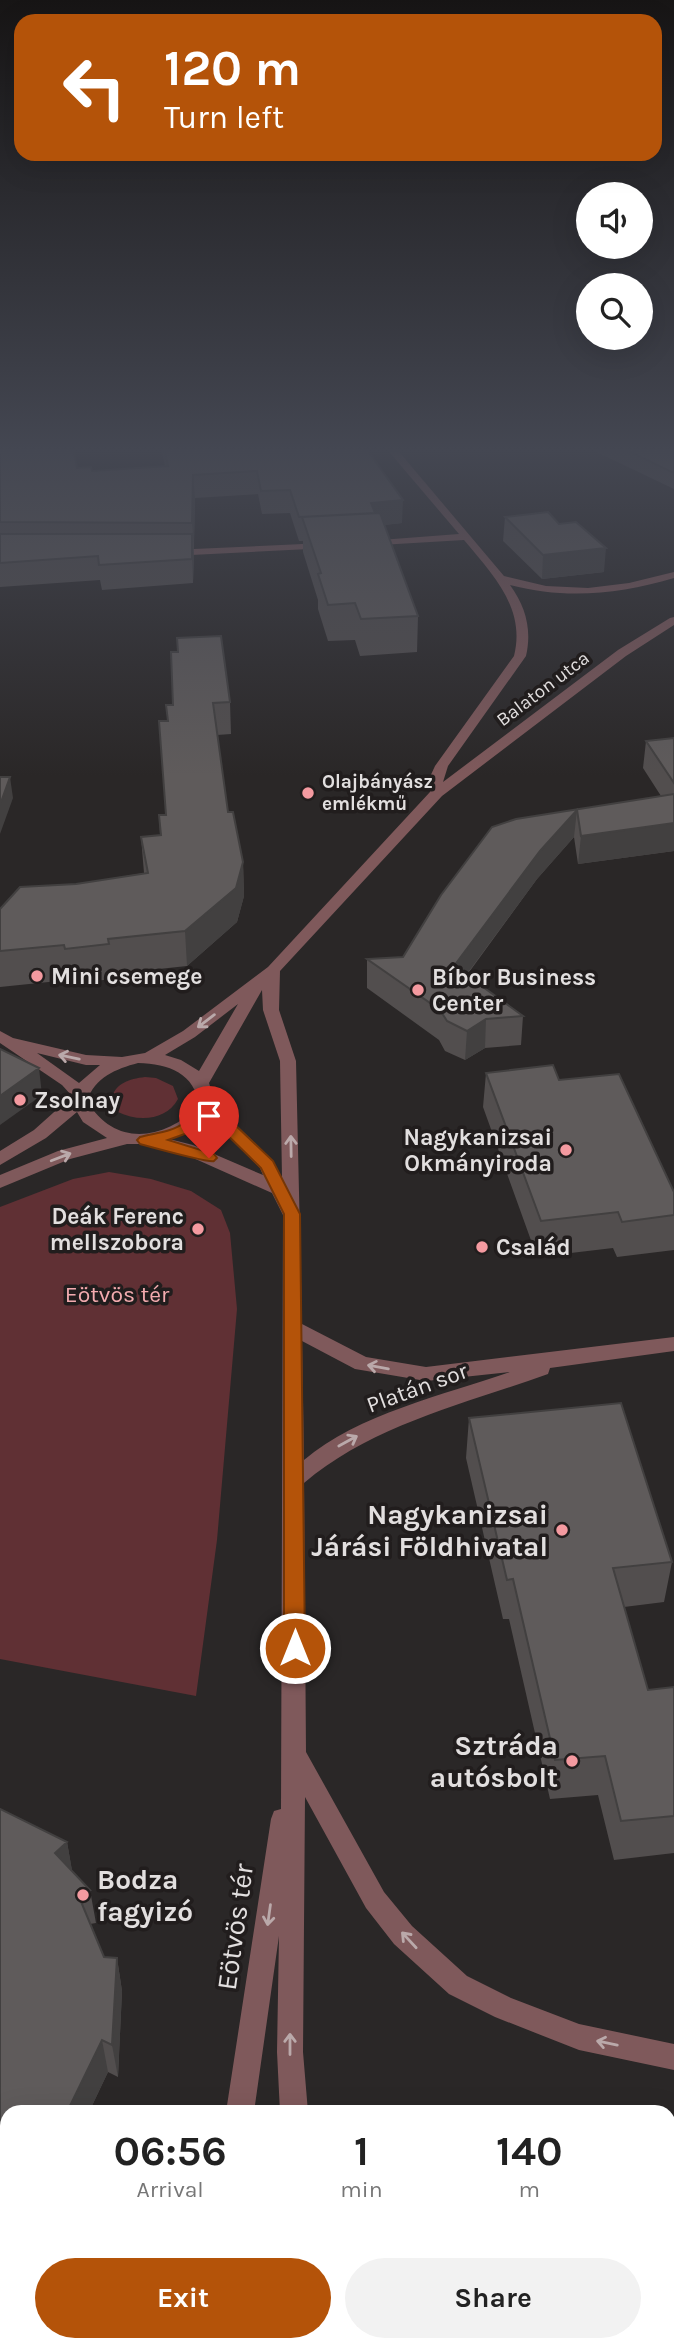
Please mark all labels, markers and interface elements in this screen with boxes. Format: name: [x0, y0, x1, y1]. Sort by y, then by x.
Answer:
text: 120 m: [164, 40, 301, 97]
icon: left: [49, 42, 140, 133]
text: Turn left: [164, 99, 284, 136]
map controls: [576, 182, 653, 350]
button: sound: [576, 182, 653, 259]
button: search: [576, 273, 653, 350]
street label: Balaton utca: [492, 647, 594, 731]
place label: Olajbányász emlékmű: [322, 771, 433, 815]
marker: Olajbányász emlékmű: [300, 785, 316, 801]
place label: Mini csemege: [51, 963, 202, 990]
place label: Bíbor Business Center: [432, 964, 596, 1017]
marker: Mini csemege: [29, 968, 45, 984]
marker: Bíbor Business Center: [410, 982, 426, 998]
one-way arrow: [197, 1014, 216, 1028]
one-way arrow: [58, 1049, 81, 1063]
pin: [179, 1086, 239, 1158]
place label: Zsolnay: [34, 1087, 120, 1114]
marker: Zsolnay: [12, 1092, 28, 1108]
icon: arrive: [190, 1097, 228, 1135]
place label: Nagykanizsai Okmányiroda: [403, 1124, 552, 1177]
one-way arrow: [284, 1135, 298, 1158]
marker: Nagykanizsai Okmányiroda: [558, 1142, 574, 1158]
one-way arrow: [50, 1150, 72, 1162]
place label: Deák Ferenc mellszobora: [50, 1203, 184, 1256]
marker: Deák Ferenc mellszobora: [190, 1221, 206, 1237]
place label: Család: [496, 1234, 571, 1261]
marker: Család: [474, 1239, 490, 1255]
park label: Eötvös tér: [65, 1281, 170, 1308]
street label: Platán sor: [363, 1357, 472, 1419]
one-way arrow: [367, 1360, 390, 1373]
one-way arrow: [338, 1434, 358, 1448]
place label: Nagykanizsai Járási Földhivatal: [311, 1498, 548, 1563]
marker: Nagykanizsai Járási Földhivatal: [554, 1522, 570, 1538]
position arrow: [258, 1611, 332, 1685]
place label: Sztráda autósbolt: [430, 1729, 558, 1794]
marker: Sztráda autósbolt: [564, 1753, 580, 1769]
street label: Eötvös tér: [210, 1861, 260, 1992]
place label: Bodza fagyizó: [97, 1863, 193, 1928]
marker: Bodza fagyizó: [75, 1887, 91, 1903]
one-way arrow: [262, 1903, 275, 1925]
one-way arrow: [400, 1932, 417, 1949]
one-way arrow: [284, 2033, 297, 2056]
one-way arrow: [596, 2035, 619, 2049]
text: 06:56: [113, 2126, 227, 2176]
text: 1: [354, 2126, 369, 2176]
text: 140: [496, 2126, 563, 2176]
text: Arrival: [136, 2176, 204, 2203]
text: min: [340, 2176, 383, 2203]
text: m: [519, 2176, 540, 2203]
button: Exit: [35, 2258, 331, 2338]
button: Share: [345, 2258, 641, 2338]

